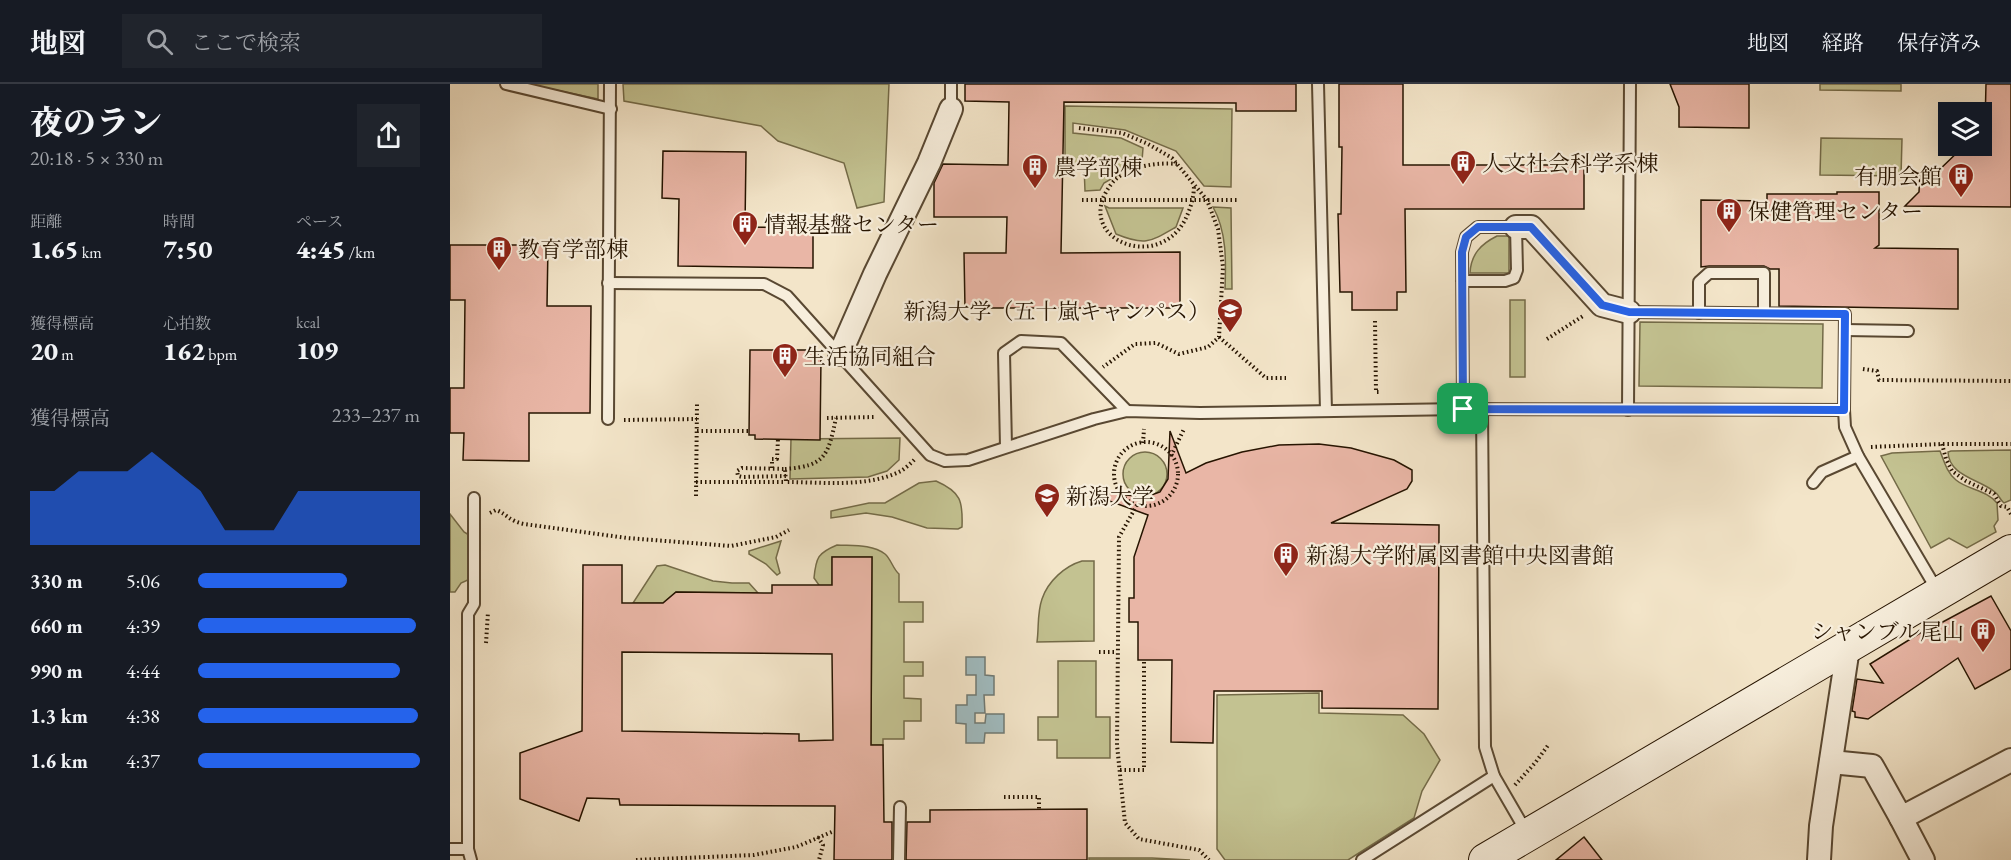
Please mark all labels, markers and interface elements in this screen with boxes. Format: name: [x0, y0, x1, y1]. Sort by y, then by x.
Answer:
search box: [122, 14, 542, 68]
text: 地図: [30, 25, 86, 61]
icon: search: [143, 25, 176, 58]
text: ここで検索: [191, 28, 301, 57]
text: 地図: [1747, 29, 1789, 56]
text: 経路: [1822, 29, 1864, 56]
text: 保存済み: [1897, 29, 1981, 56]
text: 夜のラン: [30, 101, 162, 144]
map controls: [1938, 102, 1992, 156]
button: layers: [1938, 102, 1992, 156]
button: share: [357, 104, 420, 167]
text: 20:18 · 5 × 330 m: [30, 145, 163, 171]
building icon: 人文社会科学系棟: [1448, 148, 1478, 186]
place label: 人文社会科学系棟: [1482, 149, 1658, 178]
building icon: 農学部棟: [1020, 152, 1050, 190]
place label: 農学部棟: [1054, 153, 1142, 182]
building icon: 有朋会館: [1946, 161, 1976, 199]
place label: 有朋会館: [1854, 162, 1942, 191]
building icon: 保健管理センター: [1714, 196, 1744, 234]
place label: 保健管理センター: [1748, 197, 1923, 226]
building icon: 情報基盤センター: [730, 209, 760, 247]
place label: 情報基盤センター: [764, 210, 939, 239]
text: 距離: [30, 211, 62, 232]
text: 時間: [163, 211, 195, 232]
text: ペース: [296, 211, 343, 232]
text: 1.65: [30, 232, 79, 266]
text: 7:50: [163, 232, 213, 266]
text: 4:45: [296, 232, 346, 266]
building icon: 教育学部棟: [484, 234, 514, 272]
place label: 教育学部棟: [518, 235, 628, 264]
text: km: [79, 242, 102, 263]
text: /km: [346, 242, 375, 263]
school or university icon: 新潟大学（五十嵐キャンパス）: [1215, 296, 1245, 334]
place label: 新潟大学（五十嵐キャンパス）: [904, 297, 1210, 326]
text: kcal: [296, 312, 320, 333]
text: 獲得標高: [30, 313, 94, 334]
text: 心拍数: [163, 313, 211, 334]
text: 109: [296, 333, 338, 367]
text: 20: [30, 334, 58, 368]
text: 162: [163, 334, 205, 368]
building icon: 生活協同組合: [770, 341, 800, 379]
place label: 生活協同組合: [804, 342, 936, 371]
text: m: [58, 344, 74, 365]
text: bpm: [205, 344, 237, 365]
pin: [1437, 383, 1488, 434]
icon: arrive: [1446, 392, 1479, 425]
text: 233–237 m: [332, 402, 420, 428]
text: 獲得標高: [30, 405, 110, 431]
school or university icon: 新潟大学: [1032, 481, 1062, 519]
place label: 新潟大学: [1066, 482, 1154, 511]
building icon: 新潟大学附属図書館中央図書館: [1271, 540, 1301, 578]
place label: 新潟大学附属図書館中央図書館: [1306, 541, 1614, 570]
text: 330 m: [30, 568, 83, 594]
text: 5:06: [126, 568, 160, 594]
text: 660 m: [30, 613, 83, 639]
text: 4:39: [126, 613, 160, 639]
building icon: シャンブル尾山: [1968, 616, 1998, 654]
place label: シャンブル尾山: [1811, 617, 1964, 646]
text: 990 m: [30, 658, 83, 684]
text: 4:44: [126, 658, 160, 684]
text: 1.3 km: [30, 703, 88, 729]
text: 4:38: [126, 703, 160, 729]
text: 1.6 km: [30, 748, 88, 774]
text: 4:37: [126, 748, 160, 774]

